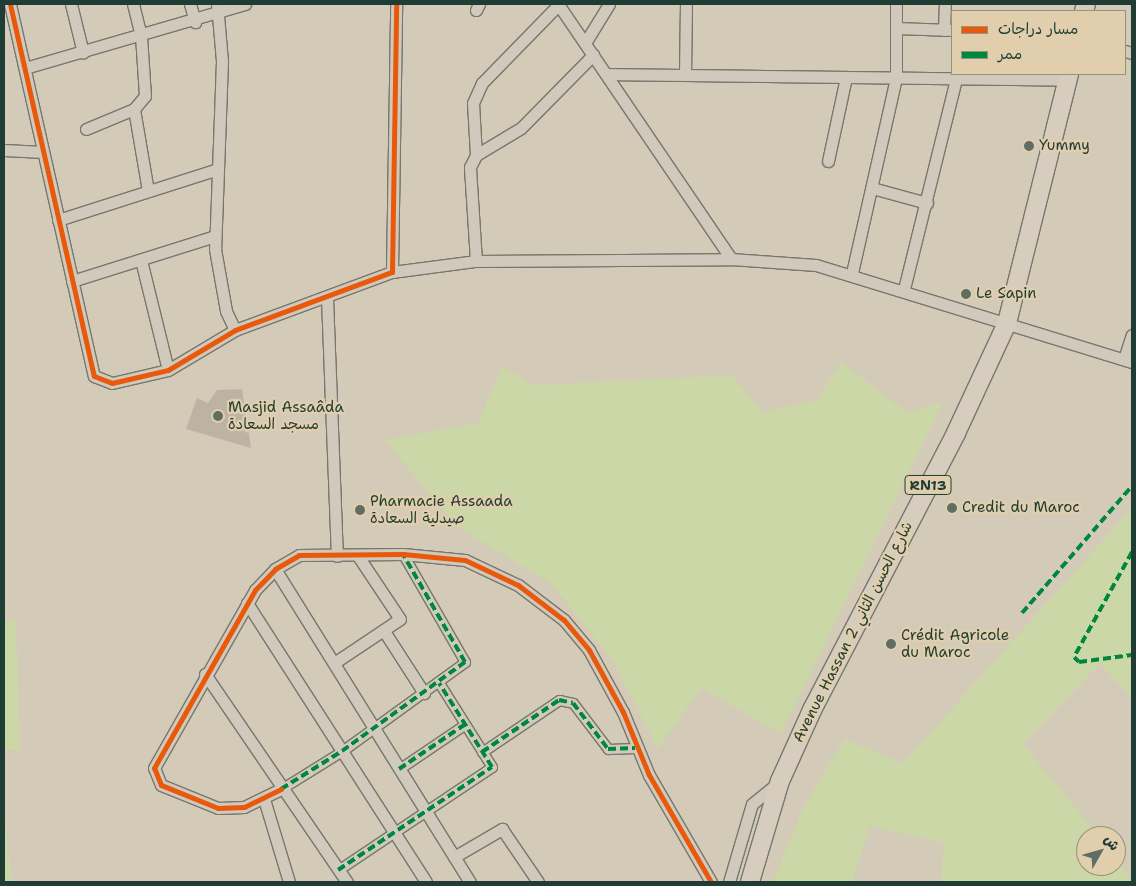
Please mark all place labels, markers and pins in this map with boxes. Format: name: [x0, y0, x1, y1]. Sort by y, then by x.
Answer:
place label: Yummy: [1039, 137, 1090, 155]
marker: Yummy: [1023, 140, 1035, 152]
place label: Le Sapin: [976, 285, 1037, 303]
marker: Le Sapin: [960, 288, 972, 300]
place label: Masjid Assaâda مسجد السعادة: [228, 398, 344, 433]
marker: Masjid Assaâda مسجد السعادة: [212, 410, 224, 422]
place label: Pharmacie Assaada صيدلية السعادة: [370, 492, 513, 527]
place label: Credit du Maroc: [962, 499, 1080, 517]
marker: Credit du Maroc: [946, 502, 958, 514]
marker: Pharmacie Assaada صيدلية السعادة: [354, 504, 366, 516]
place label: Crédit Agricole du Maroc: [901, 626, 1009, 661]
marker: Crédit Agricole du Maroc: [885, 638, 897, 650]

